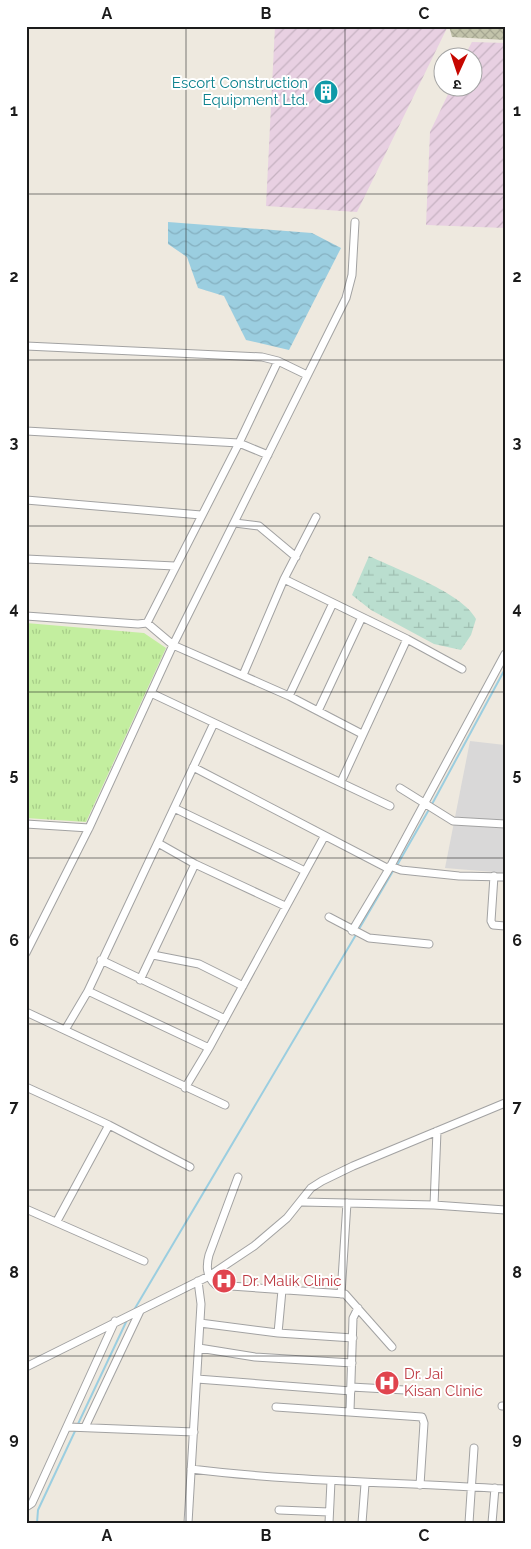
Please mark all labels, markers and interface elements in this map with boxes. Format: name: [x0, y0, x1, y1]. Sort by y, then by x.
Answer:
text: A: [102, 4, 113, 23]
text: B: [261, 4, 272, 23]
text: C: [419, 4, 430, 23]
north arrow: [434, 48, 484, 98]
place label: Escort Construction Equipment Ltd.: [172, 74, 308, 109]
text: उ: [452, 77, 462, 93]
building icon: Escort Construction Equipment Ltd.: [313, 79, 339, 105]
text: 1: [10, 101, 18, 120]
text: 1: [513, 101, 521, 120]
text: 2: [9, 267, 19, 286]
text: 2: [512, 267, 522, 286]
text: 3: [10, 433, 19, 452]
text: 3: [513, 433, 522, 452]
text: 4: [9, 599, 19, 618]
text: 4: [512, 599, 522, 618]
text: 5: [10, 765, 19, 784]
text: 5: [513, 765, 522, 784]
text: 6: [9, 931, 19, 950]
text: 6: [512, 931, 522, 950]
text: 7: [10, 1097, 19, 1116]
text: 7: [513, 1097, 522, 1116]
text: 8: [9, 1263, 19, 1282]
text: 8: [512, 1263, 522, 1282]
hospital icon: Dr. Malik Clinic: [211, 1268, 237, 1294]
place label: Dr. Malik Clinic: [242, 1272, 341, 1290]
place label: Dr. Jai Kisan Clinic: [404, 1365, 483, 1400]
hospital icon: Dr. Jai Kisan Clinic: [374, 1370, 400, 1396]
text: 9: [9, 1429, 19, 1448]
text: 9: [512, 1429, 522, 1448]
text: A: [102, 1526, 113, 1545]
text: B: [261, 1526, 272, 1545]
text: C: [419, 1526, 430, 1545]

